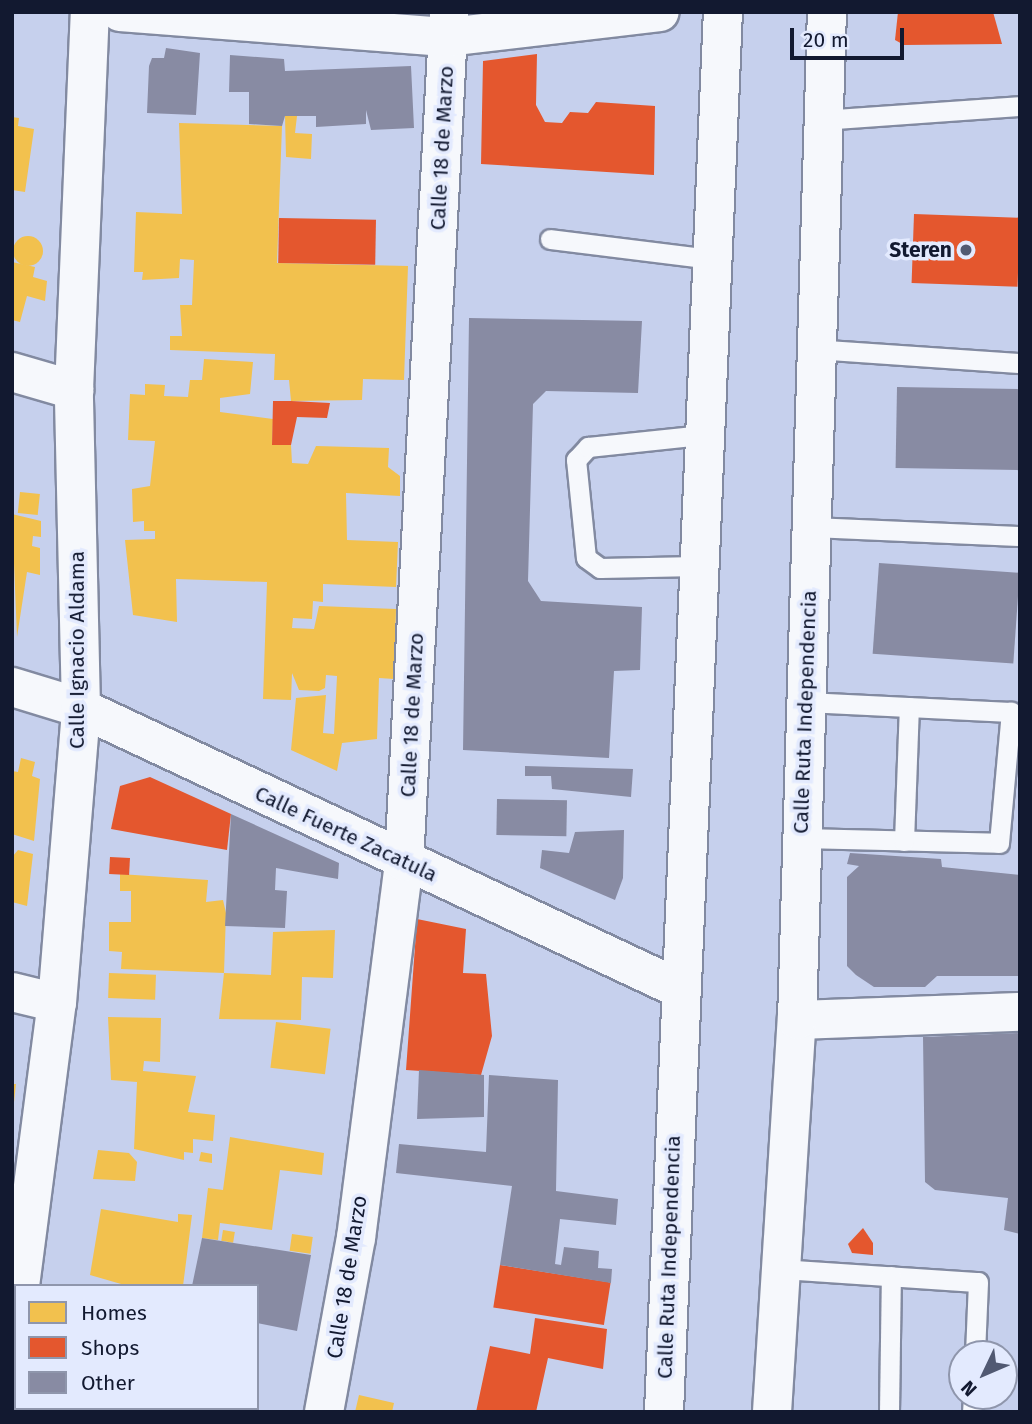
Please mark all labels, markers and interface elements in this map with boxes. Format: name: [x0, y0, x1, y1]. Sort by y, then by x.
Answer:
scale bar: [794, 14, 908, 58]
text: 20 m: [803, 27, 849, 53]
street label: Calle 18 de Marzo: [425, 65, 459, 231]
place label: Steren: [889, 237, 952, 263]
marker: Steren: [958, 242, 974, 258]
street label: Calle Ignacio Aldama: [64, 551, 90, 749]
street label: Calle Ruta Independencia: [788, 590, 822, 834]
street label: Calle 18 de Marzo: [395, 632, 429, 798]
street label: Calle Fuerte Zacatula: [251, 781, 441, 887]
street label: Calle Ruta Independencia: [652, 1135, 686, 1379]
street label: Calle 18 de Marzo: [322, 1194, 372, 1360]
legend: [14, 1284, 259, 1410]
text: Homes: [81, 1300, 147, 1326]
text: Shops: [81, 1335, 139, 1361]
north arrow: [948, 1340, 1018, 1410]
text: Other: [81, 1370, 135, 1396]
text: N: [956, 1376, 982, 1401]

